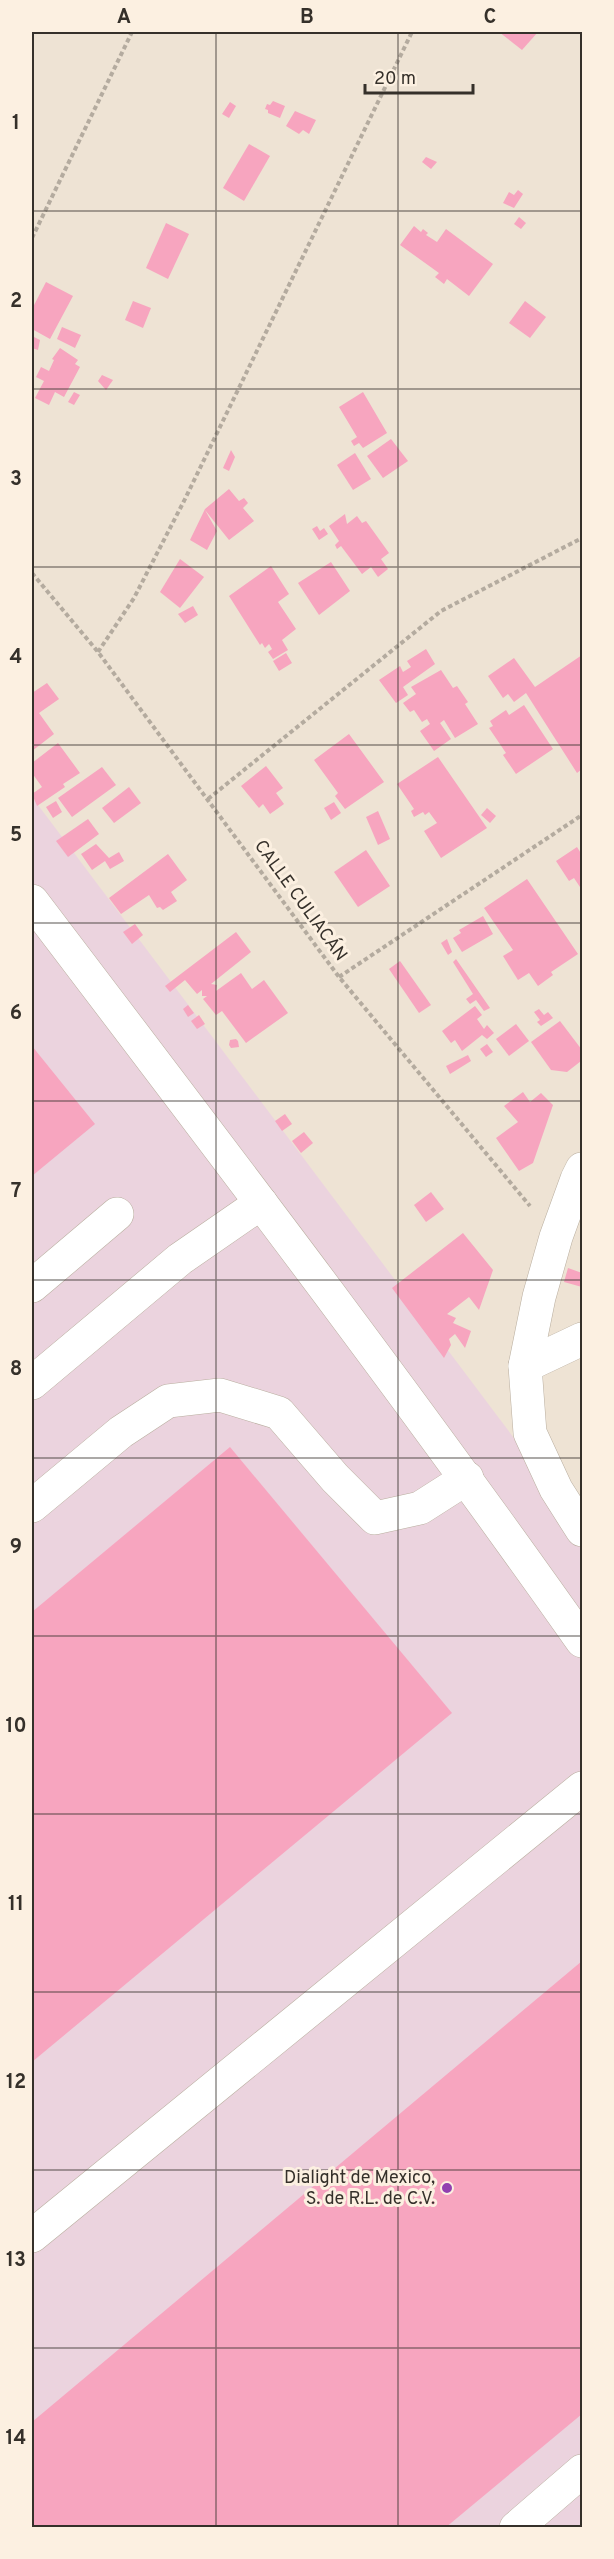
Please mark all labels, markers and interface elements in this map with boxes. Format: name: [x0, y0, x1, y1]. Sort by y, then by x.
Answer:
text: A: [117, 5, 131, 31]
text: B: [300, 5, 314, 31]
text: C: [484, 5, 496, 31]
scale bar: [365, 57, 473, 95]
text: 20 m: [374, 68, 416, 91]
text: 1: [12, 111, 20, 137]
text: 2: [10, 289, 22, 315]
text: 3: [10, 467, 22, 493]
text: 4: [10, 645, 22, 671]
text: 5: [10, 823, 22, 849]
street label: CALLE CULIACÁN: [248, 835, 353, 966]
text: 6: [10, 1001, 22, 1027]
text: 7: [11, 1179, 21, 1205]
text: 8: [10, 1357, 22, 1383]
text: 9: [10, 1535, 22, 1561]
text: 10: [5, 1714, 27, 1740]
text: 11: [8, 1892, 24, 1918]
text: 12: [6, 2070, 26, 2096]
place label: Dialight de Mexico, S. de R.L. de C.V.: [284, 2167, 435, 2211]
marker: Dialight de Mexico, S. de R.L. de C.V.: [440, 2181, 454, 2195]
text: 13: [6, 2248, 26, 2274]
text: 14: [6, 2426, 26, 2452]

